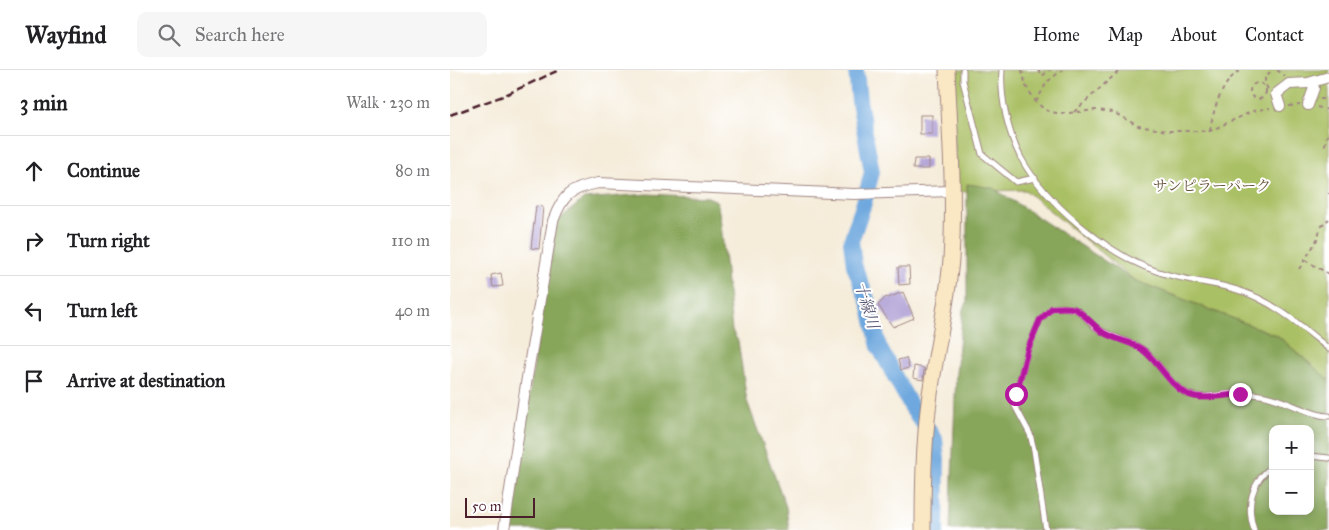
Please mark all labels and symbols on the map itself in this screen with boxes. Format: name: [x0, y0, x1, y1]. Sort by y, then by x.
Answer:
park label: サンピラーパーク: [1153, 177, 1271, 195]
water label: 十線川: [851, 279, 884, 333]
route start: [1005, 383, 1028, 406]
route end: [1229, 383, 1252, 406]
scale bar: [465, 495, 535, 518]

